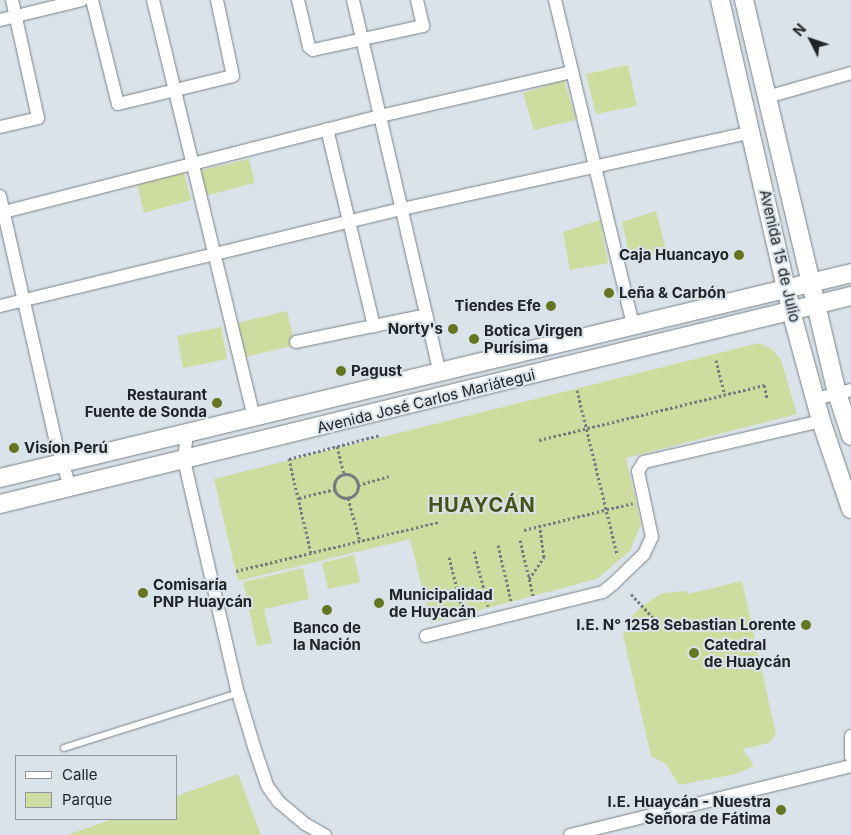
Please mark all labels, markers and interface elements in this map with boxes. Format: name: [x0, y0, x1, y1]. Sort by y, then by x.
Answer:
north arrow: [786, 15, 836, 65]
text: N: [789, 20, 809, 39]
street label: Avenida 15 de Julio: [756, 188, 804, 324]
place label: Caja Huancayo: [619, 246, 729, 264]
marker: Caja Huancayo: [733, 249, 745, 261]
place label: Leña & Carbón: [619, 284, 726, 302]
marker: Leña & Carbón: [603, 287, 615, 299]
place label: Tiendes Efe: [455, 297, 541, 315]
marker: Tiendes Efe: [545, 300, 557, 312]
place label: Norty's: [388, 320, 443, 338]
place label: Botica Virgen Purísima: [484, 321, 583, 356]
marker: Norty's: [447, 323, 459, 335]
marker: Botica Virgen Purísima: [468, 333, 480, 345]
place label: Pagust: [351, 362, 402, 380]
street label: Avenida José Carlos Mariátegui: [315, 365, 537, 437]
marker: Pagust: [335, 365, 347, 377]
place label: Restaurant Fuente de Sonda: [85, 385, 207, 420]
marker: Restaurant Fuente de Sonda: [211, 397, 223, 409]
place label: Visíon Perú: [24, 439, 108, 457]
marker: Visíon Perú: [8, 442, 20, 454]
district label: HUAYCÁN: [427, 493, 537, 517]
place label: Comisaría PNP Huaycán: [153, 575, 252, 610]
place label: Municipalidad de Huyacán: [389, 585, 493, 620]
marker: Comisaría PNP Huaycán: [137, 587, 149, 599]
marker: Municipalidad de Huyacán: [373, 597, 385, 609]
marker: Banco de la Nación: [321, 604, 333, 616]
place label: I.E. N° 1258 Sebastian Lorente: [576, 616, 796, 634]
place label: Banco de la Nación: [293, 618, 361, 653]
marker: I.E. N° 1258 Sebastian Lorente: [800, 619, 812, 631]
place label: Catedral de Huaycán: [704, 635, 791, 670]
marker: Catedral de Huaycán: [688, 647, 700, 659]
legend: [15, 755, 178, 820]
text: Calle: [62, 765, 97, 784]
text: Parque: [62, 790, 112, 809]
place label: I.E. Huaycán - Nuestra Señora de Fátima: [607, 792, 771, 827]
marker: I.E. Huaycán - Nuestra Señora de Fátima: [775, 804, 787, 816]

